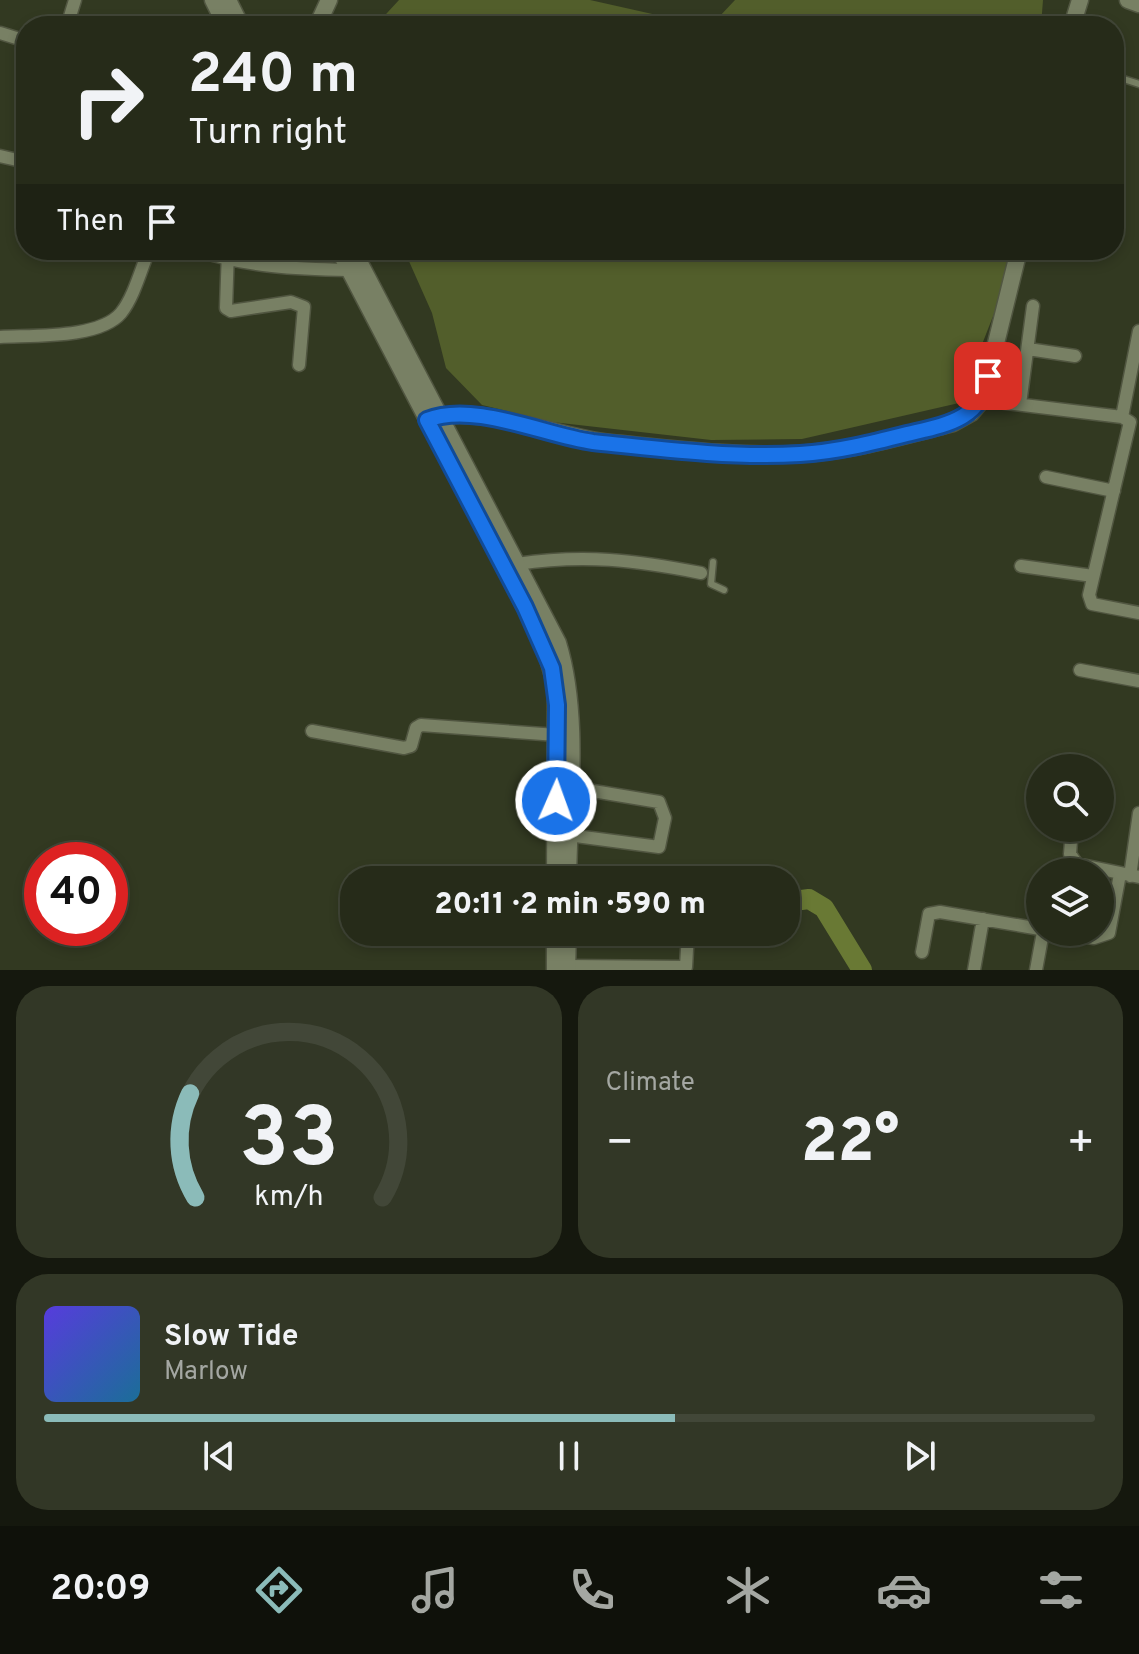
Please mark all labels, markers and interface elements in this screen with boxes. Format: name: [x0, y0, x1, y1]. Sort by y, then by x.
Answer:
text: 240 m: [188, 42, 358, 112]
icon: right: [56, 48, 160, 152]
text: Turn right: [188, 111, 347, 157]
icon: arrive: [140, 200, 184, 244]
text: Then: [56, 204, 124, 241]
pin: [954, 342, 1022, 410]
icon: arrive: [966, 354, 1010, 398]
map controls: [1026, 754, 1114, 946]
button: search: [1026, 754, 1114, 842]
position arrow: [514, 759, 598, 843]
speed limit sign: 40: [24, 842, 128, 946]
button: layers: [1026, 858, 1114, 946]
text: 20:11 · 2 min · 590 m: [434, 887, 706, 924]
text: Climate: [606, 1067, 695, 1100]
text: 33: [239, 1091, 339, 1196]
text: 22°: [801, 1107, 899, 1183]
text: −: [606, 1117, 634, 1173]
text: +: [1067, 1117, 1095, 1173]
text: km/h: [254, 1180, 323, 1216]
text: Slow Tide: [164, 1319, 298, 1356]
text: Marlow: [164, 1356, 248, 1389]
icon: previous: [197, 1434, 241, 1478]
icon: pause: [547, 1434, 591, 1478]
icon: next: [898, 1434, 942, 1478]
icon: directions: [251, 1562, 307, 1618]
icon: music: [407, 1562, 463, 1618]
icon: phone: [564, 1562, 620, 1618]
icon: climate: [720, 1562, 776, 1618]
icon: car: [876, 1562, 932, 1618]
icon: filters: [1033, 1562, 1089, 1618]
text: 20:09: [50, 1567, 150, 1613]

